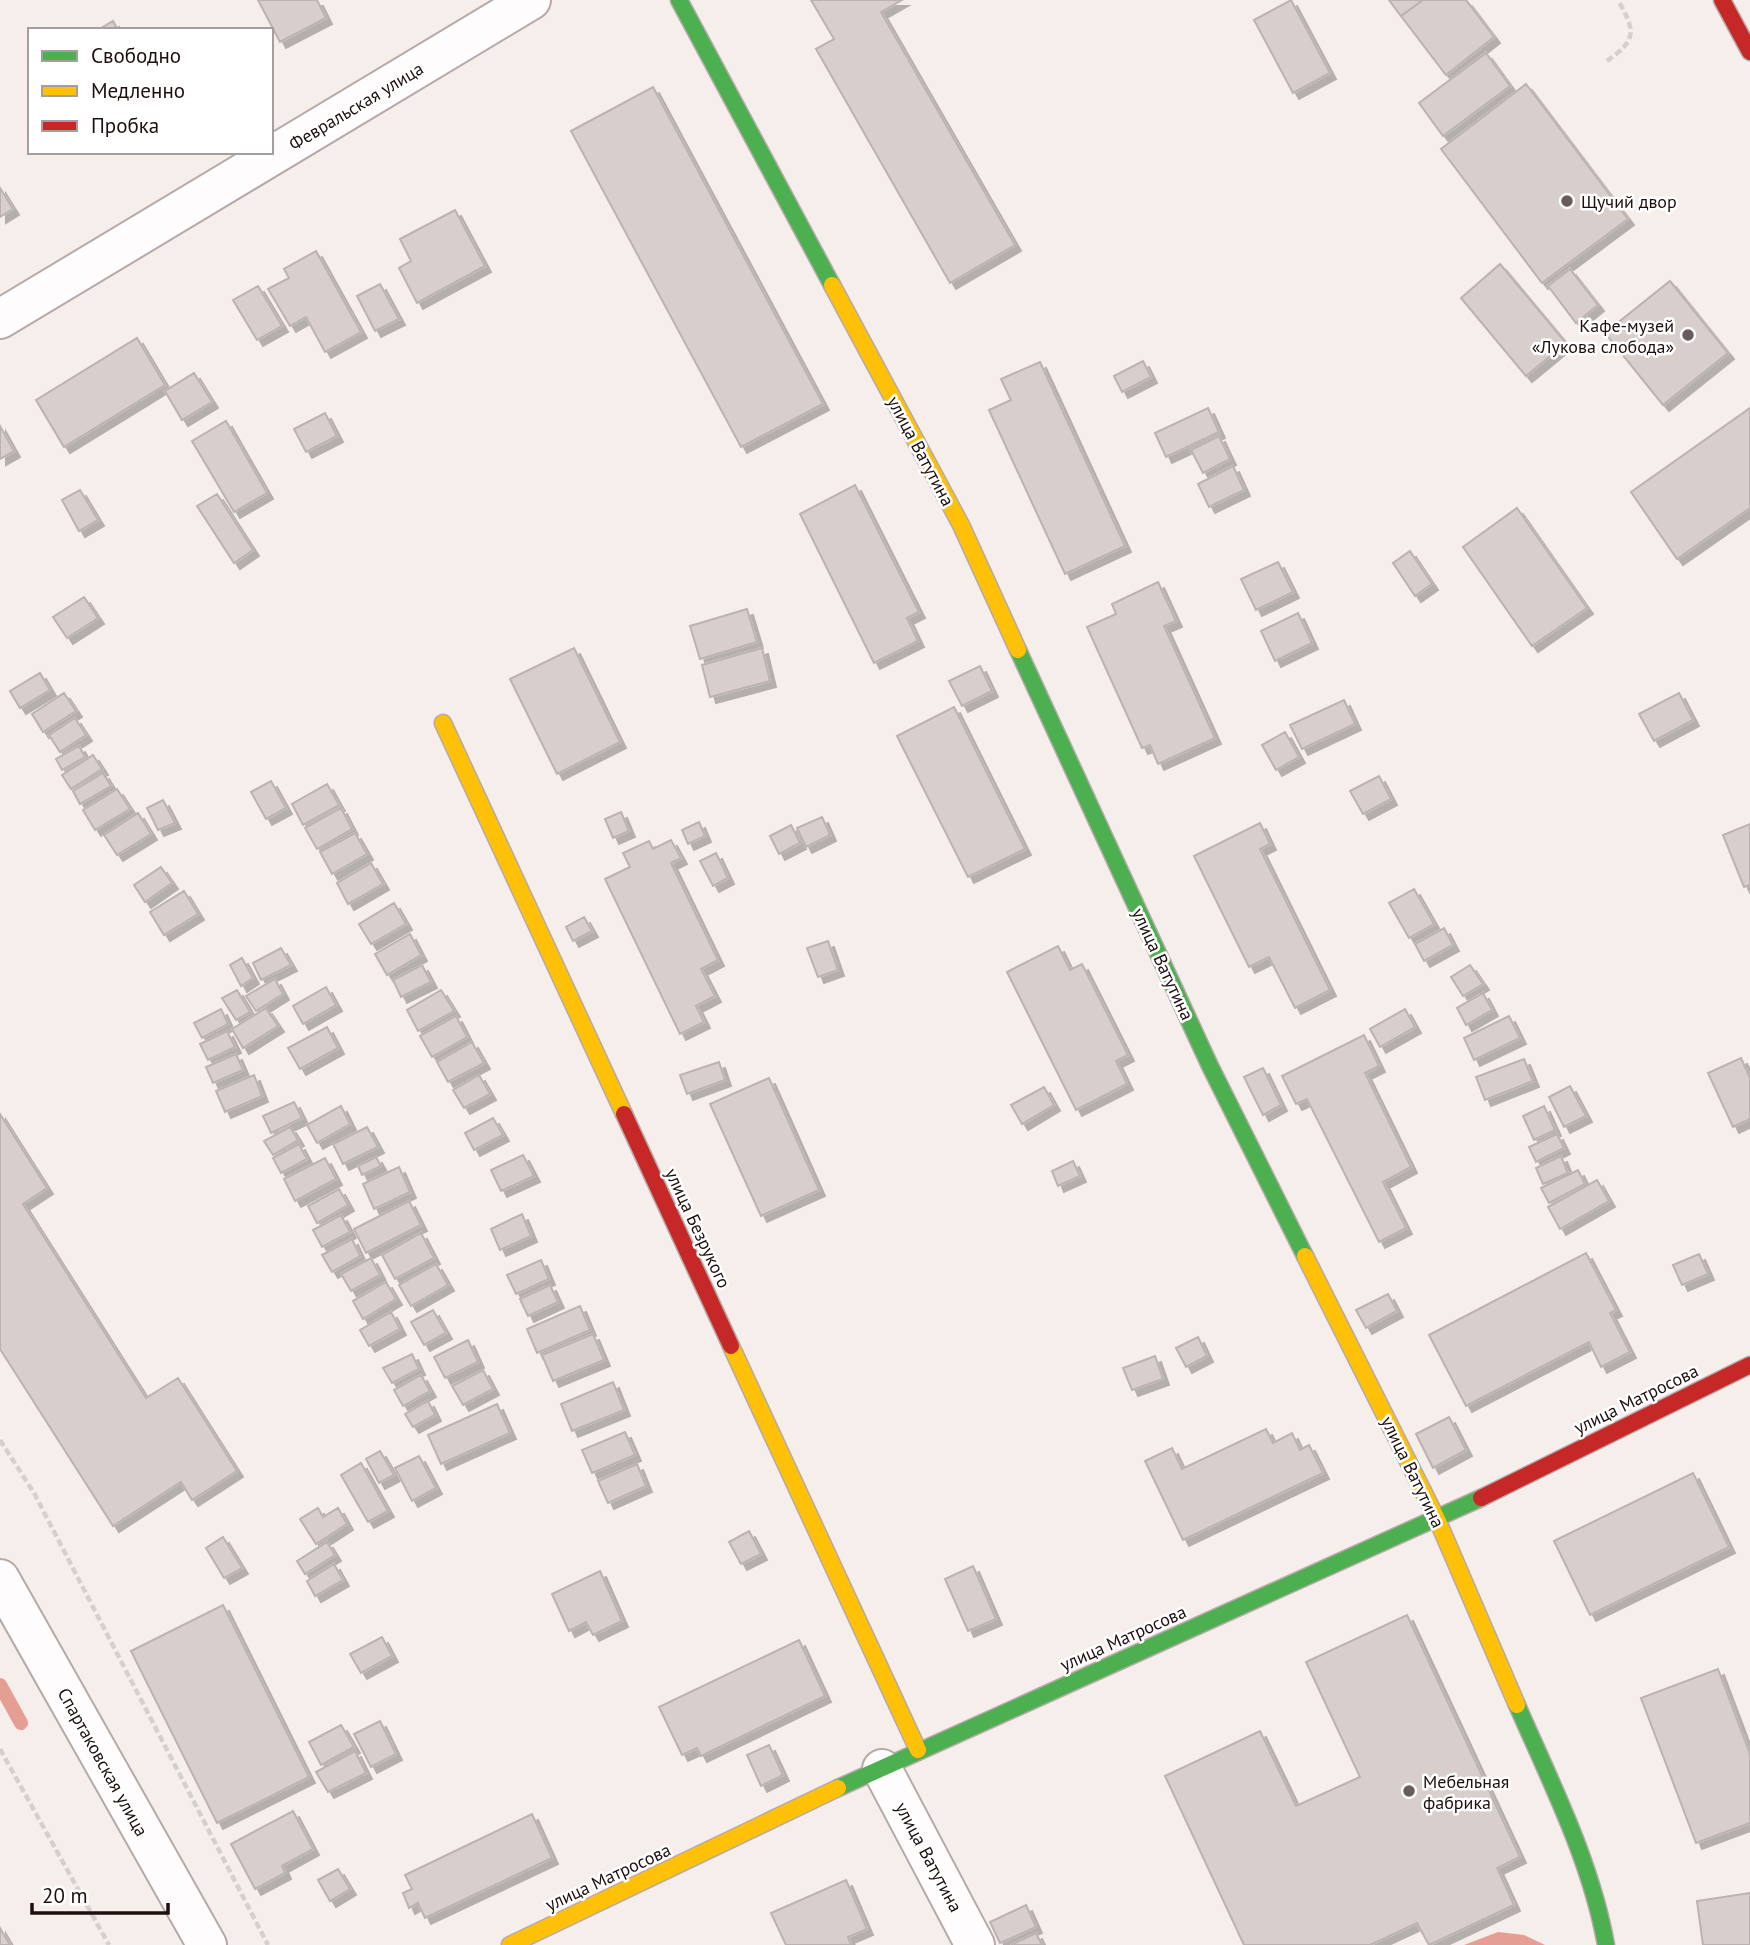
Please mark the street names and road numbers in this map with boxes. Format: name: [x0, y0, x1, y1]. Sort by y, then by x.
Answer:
street label: Февральская улица: [285, 57, 427, 155]
street label: улица Ватутина: [882, 392, 960, 510]
street label: улица Ватутина: [1127, 904, 1199, 1024]
street label: улица Безрукого: [660, 1164, 736, 1292]
street label: улица Матросова: [1570, 1359, 1702, 1439]
street label: улица Ватутина: [1376, 1412, 1450, 1532]
street label: улица Матросова: [1056, 1600, 1190, 1676]
street label: Спартаковская улица: [53, 1684, 153, 1840]
street label: улица Ватутина: [890, 1798, 968, 1916]
street label: улица Матросова: [542, 1838, 674, 1916]

